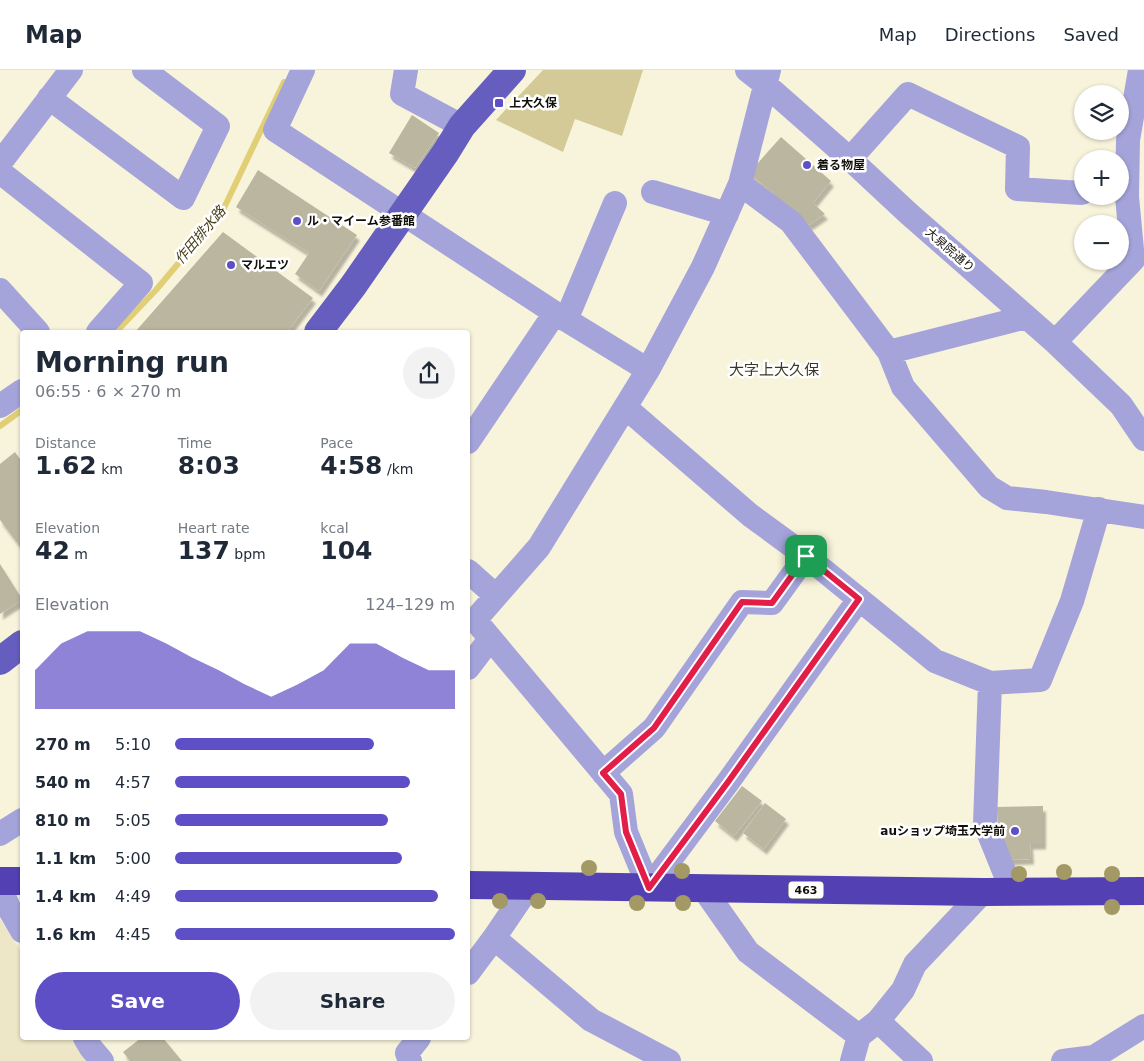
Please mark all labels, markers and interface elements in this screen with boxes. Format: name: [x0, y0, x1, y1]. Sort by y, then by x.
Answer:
text: Map: [25, 21, 82, 49]
text: Map: [879, 24, 917, 45]
text: Directions: [945, 24, 1035, 45]
text: Saved: [1063, 24, 1119, 45]
map controls: [1074, 85, 1129, 270]
button: layers: [1074, 85, 1129, 140]
place label: 上大久保: [509, 96, 557, 110]
marker: 上大久保: [493, 97, 505, 109]
button: +: [1074, 150, 1129, 205]
place label: 着る物屋: [817, 158, 865, 172]
marker: 着る物屋: [801, 159, 813, 171]
water label: 作田排水路: [171, 202, 229, 267]
place label: ル・マイーム参番館: [307, 214, 415, 228]
marker: ル・マイーム参番館: [291, 215, 303, 227]
button: −: [1074, 215, 1129, 270]
street label: 大泉院通り: [923, 225, 977, 275]
place label: マルエツ: [241, 258, 289, 272]
marker: マルエツ: [225, 259, 237, 271]
text: Morning run: [35, 346, 229, 379]
button: share: [403, 347, 455, 399]
district label: 大字上大久保: [729, 361, 819, 379]
text: 06:55 · 6 × 270 m: [35, 382, 181, 401]
text: Distance: [35, 435, 96, 451]
text: Time: [178, 435, 212, 451]
text: Pace: [320, 435, 353, 451]
text: 1.62: [35, 451, 97, 480]
text: 8:03: [178, 451, 240, 480]
text: 4:58: [320, 451, 383, 480]
text: km: [97, 461, 123, 477]
text: /km: [383, 461, 413, 477]
text: Elevation: [35, 520, 100, 536]
text: Heart rate: [178, 520, 250, 536]
text: kcal: [320, 520, 349, 536]
pin: [785, 535, 827, 577]
text: 42: [35, 536, 70, 565]
text: 137: [178, 536, 230, 565]
text: 104: [320, 536, 373, 565]
icon: arrive: [792, 542, 820, 570]
text: m: [70, 546, 88, 562]
text: bpm: [230, 546, 266, 562]
text: Elevation: [35, 595, 109, 614]
text: 124–129 m: [365, 595, 455, 614]
text: 270 m: [35, 735, 91, 754]
text: 5:10: [115, 735, 151, 754]
text: 540 m: [35, 773, 91, 792]
text: 4:57: [115, 773, 151, 792]
text: 810 m: [35, 811, 91, 830]
text: 5:05: [115, 811, 151, 830]
place label: auショップ埼玉大学前: [880, 824, 1005, 838]
marker: auショップ埼玉大学前: [1009, 825, 1021, 837]
text: 1.1 km: [35, 849, 96, 868]
text: 5:00: [115, 849, 151, 868]
road number: 463: [788, 882, 824, 898]
text: 1.4 km: [35, 887, 96, 906]
text: 4:49: [115, 887, 151, 906]
text: 1.6 km: [35, 925, 96, 944]
text: 4:45: [115, 925, 151, 944]
button: Save: [35, 972, 240, 1030]
button: Share: [250, 972, 455, 1030]

